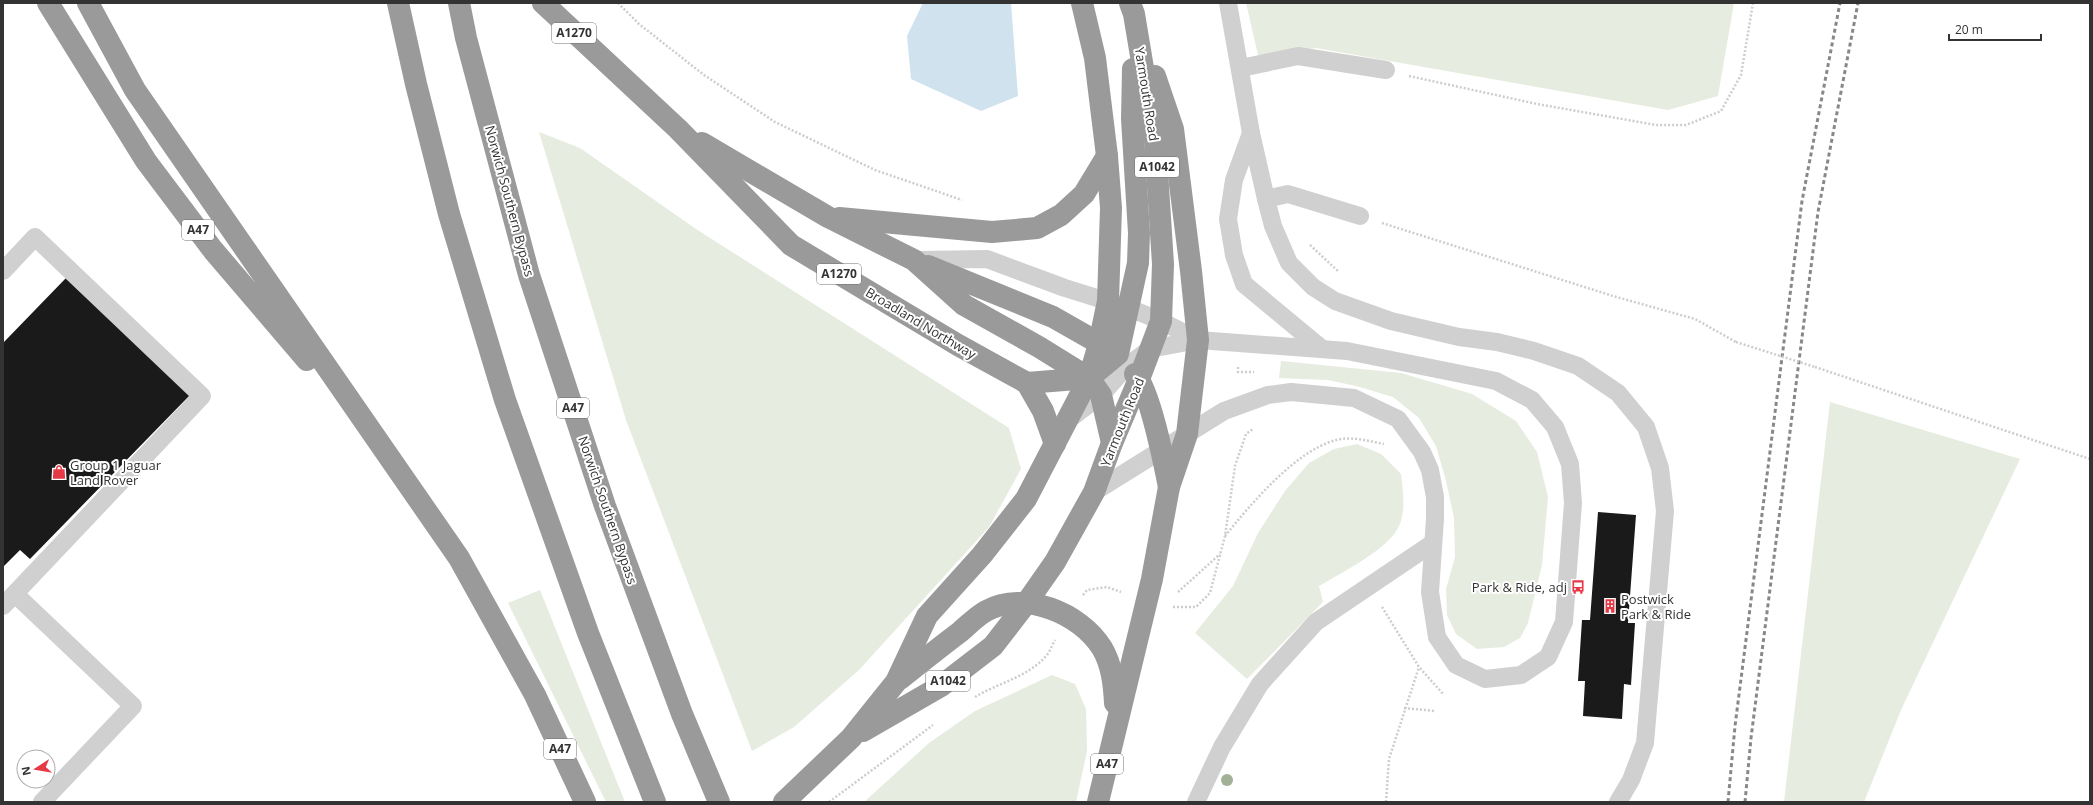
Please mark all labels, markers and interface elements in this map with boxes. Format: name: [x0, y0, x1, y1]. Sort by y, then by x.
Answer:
scale bar: [1949, 16, 2041, 42]
text: 20 m: [1955, 21, 1983, 38]
road number: A1270: [552, 23, 596, 43]
street label: Yarmouth Road: [1131, 46, 1163, 142]
street label: Norwich Southern Bypass: [481, 123, 539, 279]
road number: A1042: [1135, 157, 1179, 177]
road number: A47: [182, 220, 214, 240]
road number: A1270: [817, 264, 861, 284]
street label: Broadland Northway: [862, 283, 980, 363]
street label: Yarmouth Road: [1096, 375, 1148, 469]
road number: A47: [557, 398, 589, 418]
street label: Norwich Southern Bypass: [574, 433, 642, 587]
place label: Group 1 Jaguar Land Rover: [70, 456, 162, 489]
shop icon: Group 1 Jaguar Land Rover: [51, 464, 67, 480]
place label: Park & Ride, adj: [1472, 578, 1567, 596]
bus stop icon: Park & Ride, adj: [1570, 579, 1586, 595]
place label: Postwick Park & Ride: [1621, 590, 1691, 623]
building icon: Postwick Park & Ride: [1602, 598, 1618, 614]
road number: A1042: [926, 671, 970, 691]
road number: A47: [544, 739, 576, 759]
north arrow: [16, 749, 56, 789]
road number: A47: [1091, 754, 1123, 774]
text: N: [17, 765, 34, 777]

